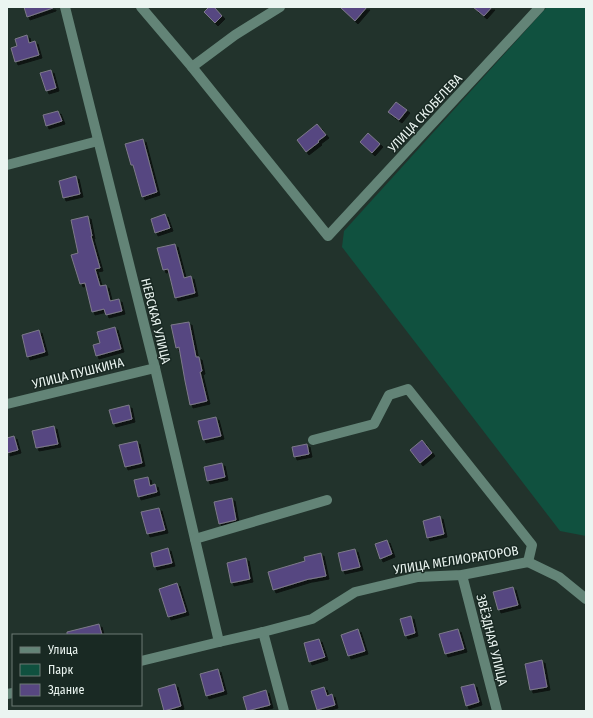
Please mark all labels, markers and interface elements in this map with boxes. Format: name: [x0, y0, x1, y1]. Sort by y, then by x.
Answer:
street label: УЛИЦА СКОБЕЛЕВА: [384, 71, 465, 156]
street label: НЕВСКАЯ УЛИЦА: [138, 277, 174, 366]
street label: УЛИЦА ПУШКИНА: [30, 354, 125, 392]
street label: УЛИЦА МЕЛИОРАТОРОВ: [391, 543, 520, 577]
street label: ЗВЁЗДНАЯ УЛИЦА: [473, 593, 511, 687]
legend: [12, 634, 142, 706]
text: Улица: [47, 643, 78, 657]
text: Парк: [48, 663, 74, 677]
text: Здание: [48, 683, 84, 697]

